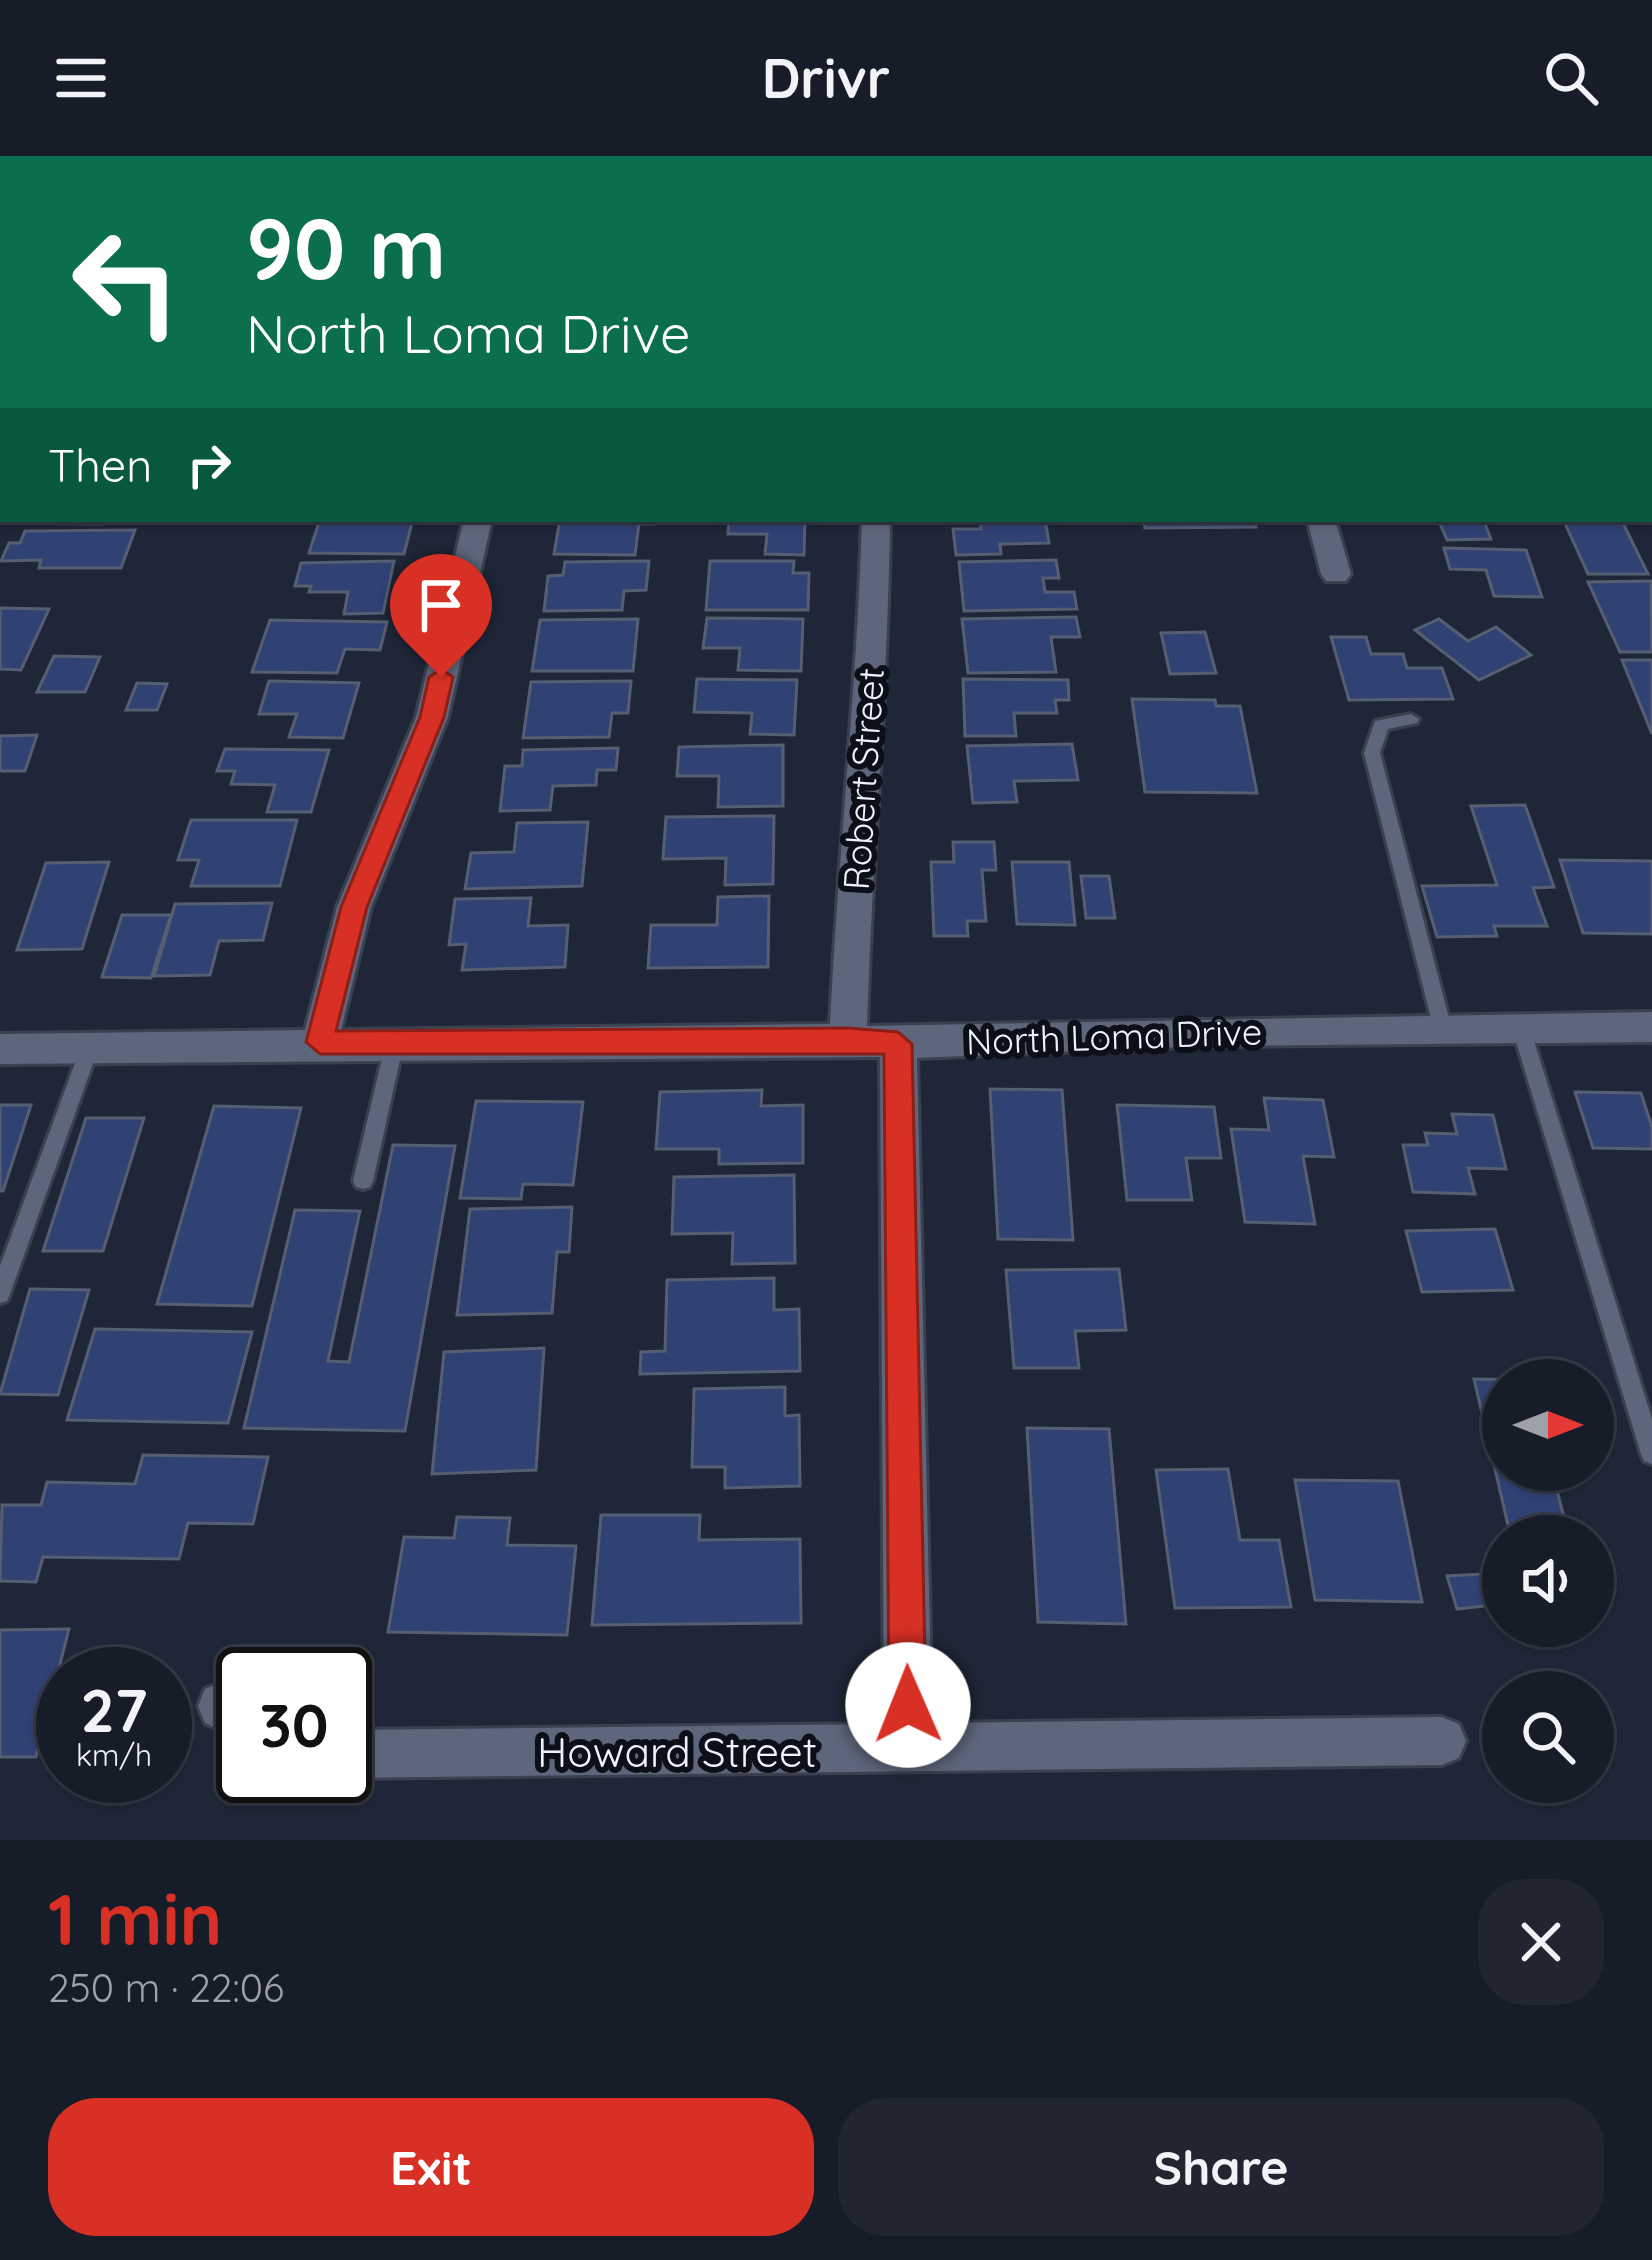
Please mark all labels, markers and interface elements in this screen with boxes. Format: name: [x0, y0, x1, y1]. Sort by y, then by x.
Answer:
text: Drivr: [762, 44, 890, 112]
icon: menu: [48, 45, 114, 111]
icon: search: [1538, 45, 1604, 111]
text: 90 m: [246, 195, 446, 300]
icon: left: [48, 204, 204, 360]
text: North Loma Drive: [246, 299, 690, 367]
icon: right: [176, 432, 242, 498]
text: Then: [48, 437, 152, 493]
pin: [390, 554, 492, 677]
icon: arrive: [408, 572, 474, 638]
street label: Robert Street: [833, 667, 893, 891]
street label: North Loma Drive: [965, 1008, 1263, 1064]
north arrow: [1482, 1359, 1614, 1491]
map controls: [1482, 1359, 1614, 1803]
button: sound: [1482, 1515, 1614, 1647]
position arrow: [845, 1642, 971, 1768]
speed limit sign: 30: [216, 1647, 372, 1803]
button: search: [1482, 1671, 1614, 1803]
text: 27: [80, 1672, 148, 1747]
street label: Howard Street: [537, 1725, 817, 1778]
text: km/h: [76, 1736, 152, 1774]
text: 1 min: [48, 1873, 222, 1963]
button: close: [1478, 1879, 1604, 2005]
text: 250 m · 22:06: [48, 1963, 284, 2012]
button: Exit: [48, 2098, 814, 2236]
button: Share: [838, 2098, 1604, 2236]

